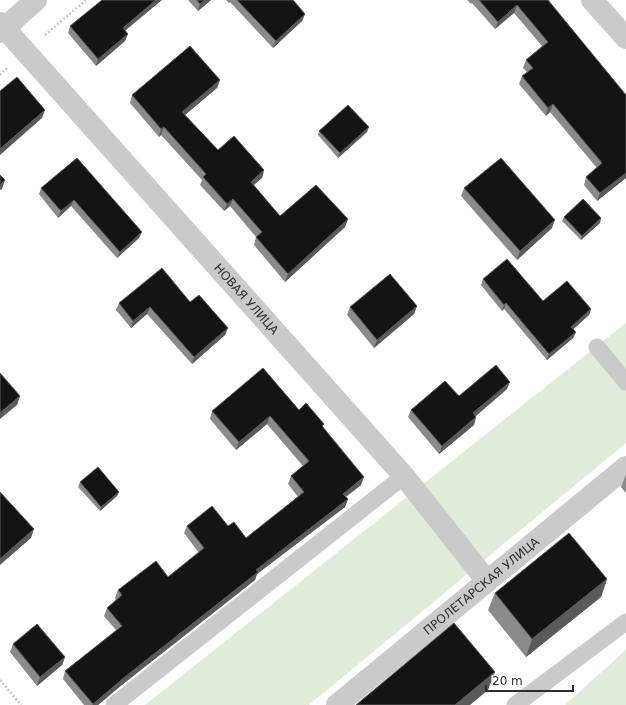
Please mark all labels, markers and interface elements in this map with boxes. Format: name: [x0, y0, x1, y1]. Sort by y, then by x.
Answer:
street label: НОВАЯ УЛИЦА: [211, 261, 282, 338]
street label: ПРОЛЕТАРСКАЯ УЛИЦА: [421, 534, 543, 638]
scale bar: [486, 667, 573, 693]
text: 20 m: [492, 674, 523, 688]

